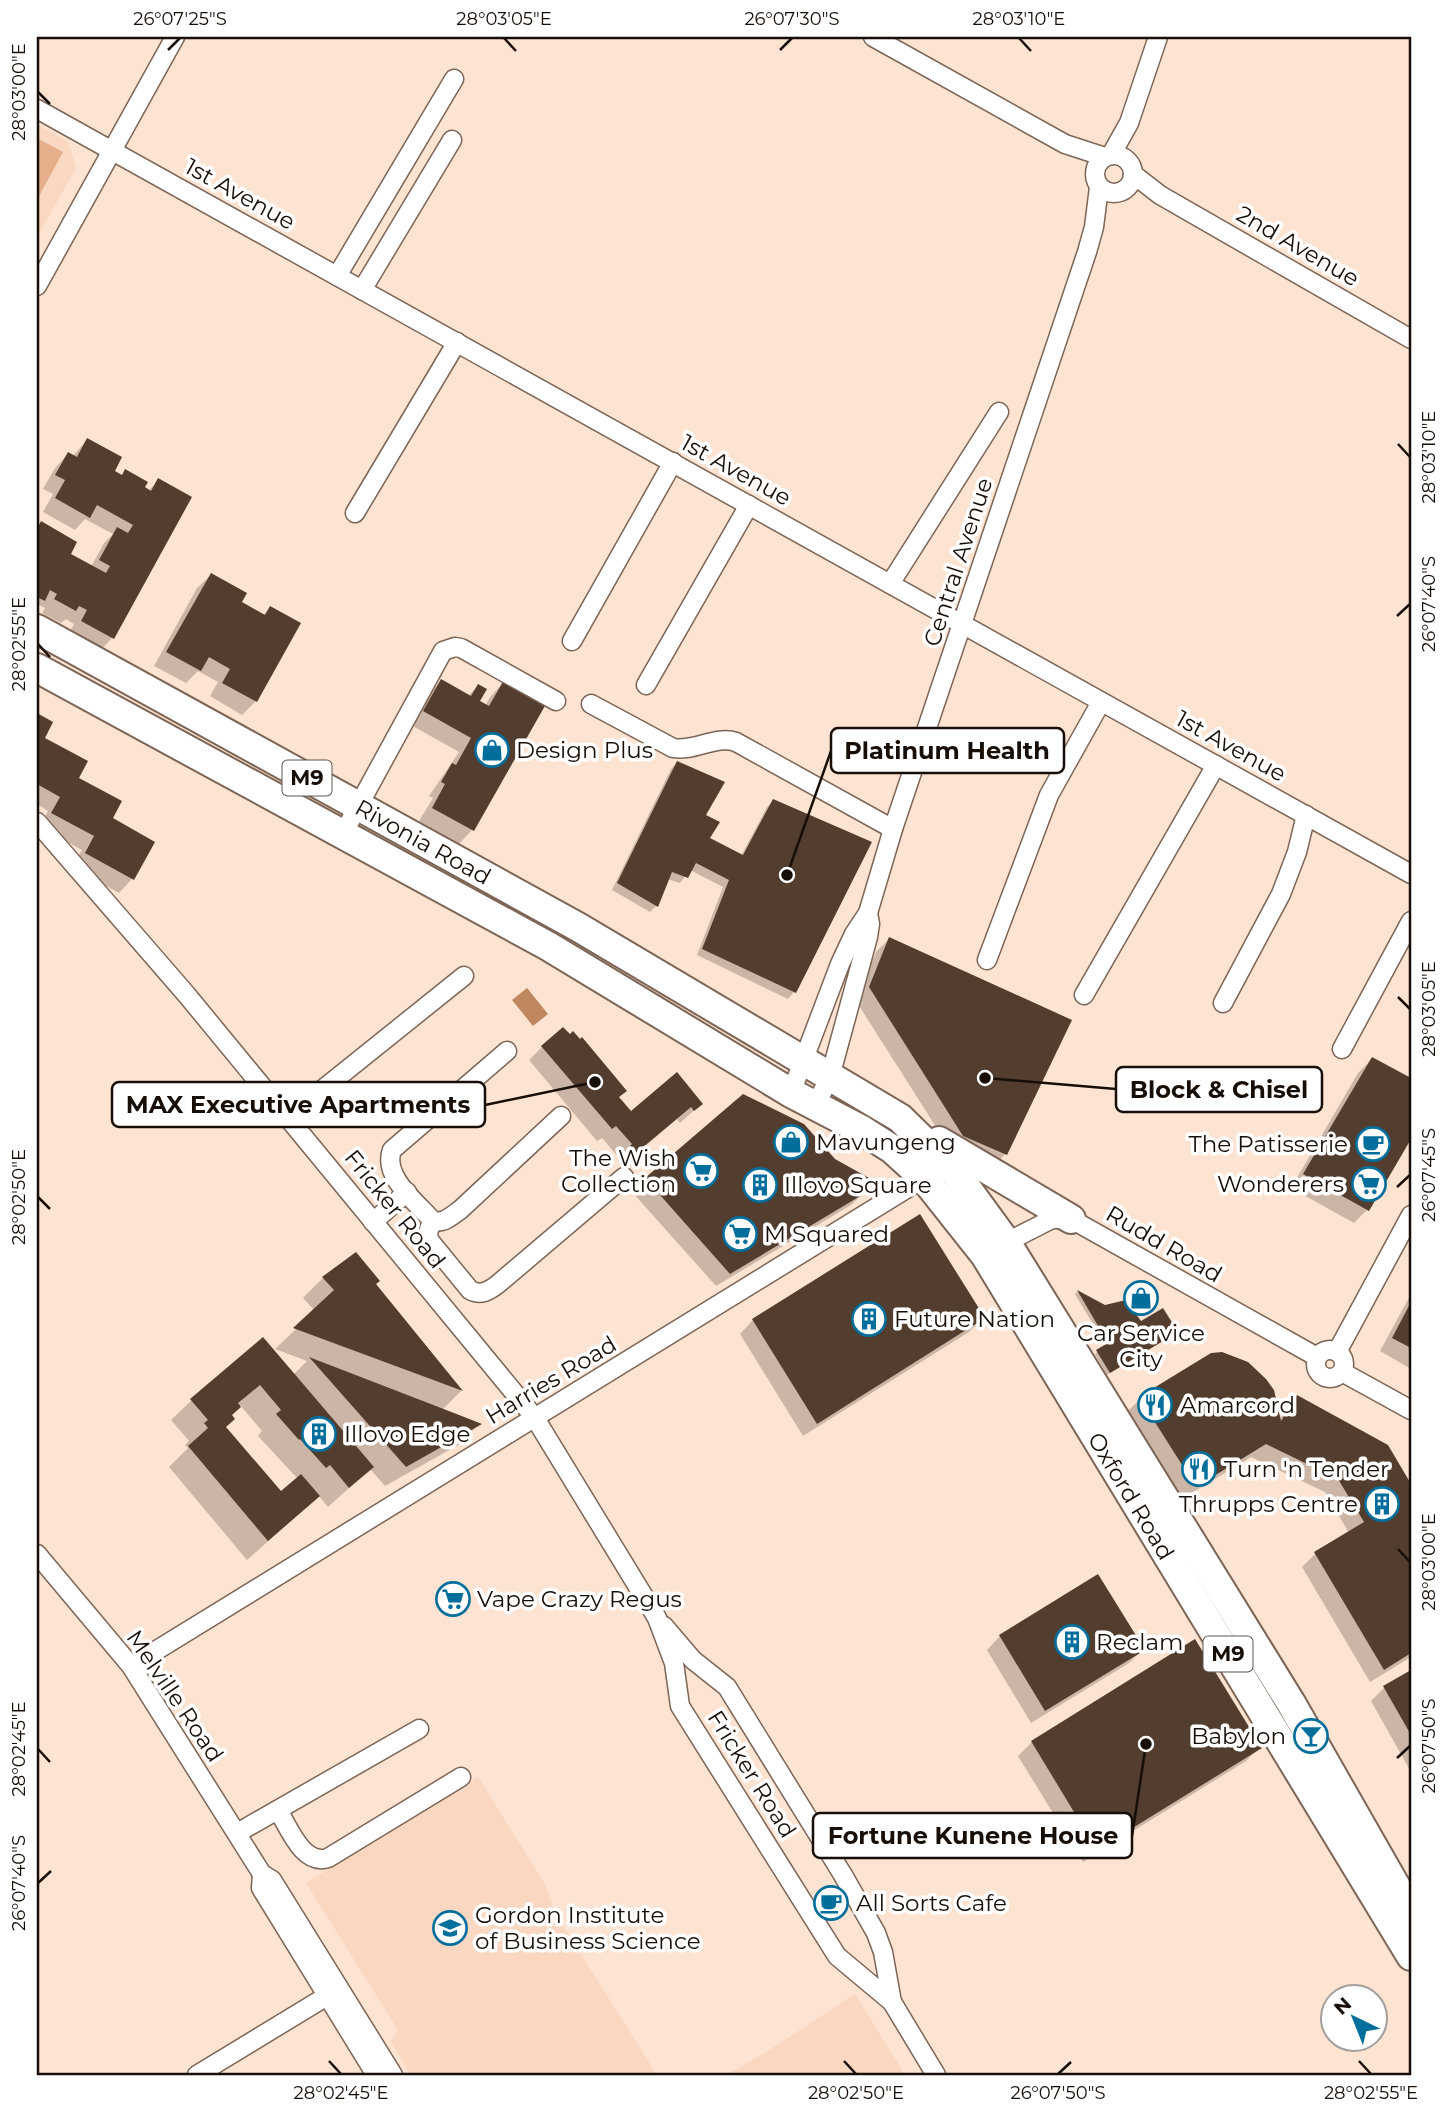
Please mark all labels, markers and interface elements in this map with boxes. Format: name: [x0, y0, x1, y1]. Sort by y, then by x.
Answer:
text: 26°07'25"S: [133, 8, 227, 30]
text: 28°03'05"E: [456, 8, 552, 30]
text: 26°07'30"S: [744, 8, 840, 30]
text: 28°03'10"E: [973, 8, 1065, 30]
text: 28°03'00"E: [8, 43, 30, 141]
street label: 1st Avenue: [180, 152, 300, 236]
street label: 2nd Avenue: [1232, 200, 1364, 292]
text: 28°03'10"E: [1418, 411, 1440, 503]
street label: 1st Avenue: [676, 428, 796, 512]
street label: Central Avenue: [918, 474, 998, 650]
text: 26°07'40"S: [1418, 556, 1440, 652]
text: 28°02'55"E: [8, 597, 30, 691]
street label: 1st Avenue: [1171, 704, 1291, 788]
callout: Platinum Health: [831, 728, 1064, 773]
shop icon: Design Plus: [473, 731, 511, 769]
place label: Design Plus: [516, 736, 653, 764]
text: Platinum Health: [844, 736, 1050, 765]
road number: M9: [282, 760, 332, 796]
street label: Rivonia Road: [350, 793, 496, 891]
text: 28°03'05"E: [1418, 961, 1440, 1057]
callout: Block & Chisel: [1116, 1067, 1322, 1112]
text: Block & Chisel: [1130, 1075, 1308, 1104]
callout: MAX Executive Apartments: [112, 1082, 485, 1127]
text: MAX Executive Apartments: [126, 1090, 470, 1119]
shop icon: Mavungeng: [772, 1123, 810, 1161]
cafe icon: The Patisserie: [1354, 1125, 1392, 1163]
place label: Mavungeng: [816, 1128, 956, 1156]
text: 26°07'45"S: [1418, 1128, 1440, 1222]
place label: The Patisserie: [1189, 1130, 1348, 1158]
street label: Fricker Road: [339, 1144, 451, 1274]
place label: The Wish Collection: [561, 1144, 676, 1198]
text: 28°02'50"E: [8, 1149, 30, 1245]
supermarket icon: The Wish Collection: [682, 1152, 720, 1190]
supermarket icon: Wonderers: [1350, 1165, 1388, 1203]
building icon: Illovo Square: [741, 1166, 779, 1204]
place label: Wonderers: [1217, 1170, 1344, 1198]
place label: Illovo Square: [784, 1171, 932, 1199]
street label: Rudd Road: [1101, 1200, 1227, 1288]
supermarket icon: M Squared: [721, 1215, 759, 1253]
place label: M Squared: [764, 1220, 889, 1248]
shop icon: Car Service City: [1122, 1279, 1160, 1317]
building icon: Future Nation: [850, 1300, 888, 1338]
place label: Future Nation: [894, 1305, 1055, 1333]
place label: Car Service City: [1077, 1319, 1205, 1373]
street label: Harries Road: [480, 1330, 622, 1430]
restaurant icon: Amarcord: [1136, 1386, 1174, 1424]
place label: Amarcord: [1180, 1391, 1295, 1419]
building icon: Illovo Edge: [300, 1415, 338, 1453]
place label: Illovo Edge: [344, 1420, 470, 1448]
street label: Oxford Road: [1082, 1427, 1180, 1565]
restaurant icon: Turn 'n Tender: [1180, 1450, 1218, 1488]
place label: Turn 'n Tender: [1224, 1455, 1389, 1483]
building icon: Thrupps Centre: [1363, 1485, 1401, 1523]
place label: Thrupps Centre: [1179, 1490, 1358, 1518]
text: 28°03'00"E: [1418, 1513, 1440, 1611]
supermarket icon: Vape Crazy Regus: [434, 1580, 472, 1618]
place label: Vape Crazy Regus: [477, 1585, 682, 1613]
building icon: Reclam: [1053, 1623, 1091, 1661]
street label: Melville Road: [121, 1625, 229, 1767]
place label: Reclam: [1096, 1628, 1183, 1656]
road number: M9: [1204, 1636, 1252, 1672]
text: 26°07'50"S: [1418, 1698, 1440, 1794]
text: 28°02'45"E: [8, 1701, 30, 1797]
street label: Fricker Road: [702, 1705, 802, 1843]
bar icon: Babylon: [1292, 1717, 1330, 1755]
place label: Babylon: [1191, 1722, 1286, 1750]
callout: Fortune Kunene House: [813, 1813, 1132, 1858]
text: Fortune Kunene House: [828, 1821, 1118, 1850]
text: 26°07'40"S: [8, 1835, 30, 1931]
cafe icon: All Sorts Cafe: [812, 1884, 850, 1922]
place label: All Sorts Cafe: [856, 1889, 1007, 1917]
place label: Gordon Institute of Business Science: [475, 1901, 701, 1955]
school or university icon: Gordon Institute of Business Science: [431, 1909, 469, 1947]
north arrow: [1318, 1982, 1388, 2052]
text: N: [1329, 1992, 1356, 2020]
text: 28°02'45"E: [293, 2082, 389, 2104]
text: 28°02'50"E: [808, 2082, 904, 2104]
text: 26°07'50"S: [1010, 2082, 1106, 2104]
text: 28°02'55"E: [1324, 2082, 1418, 2104]

